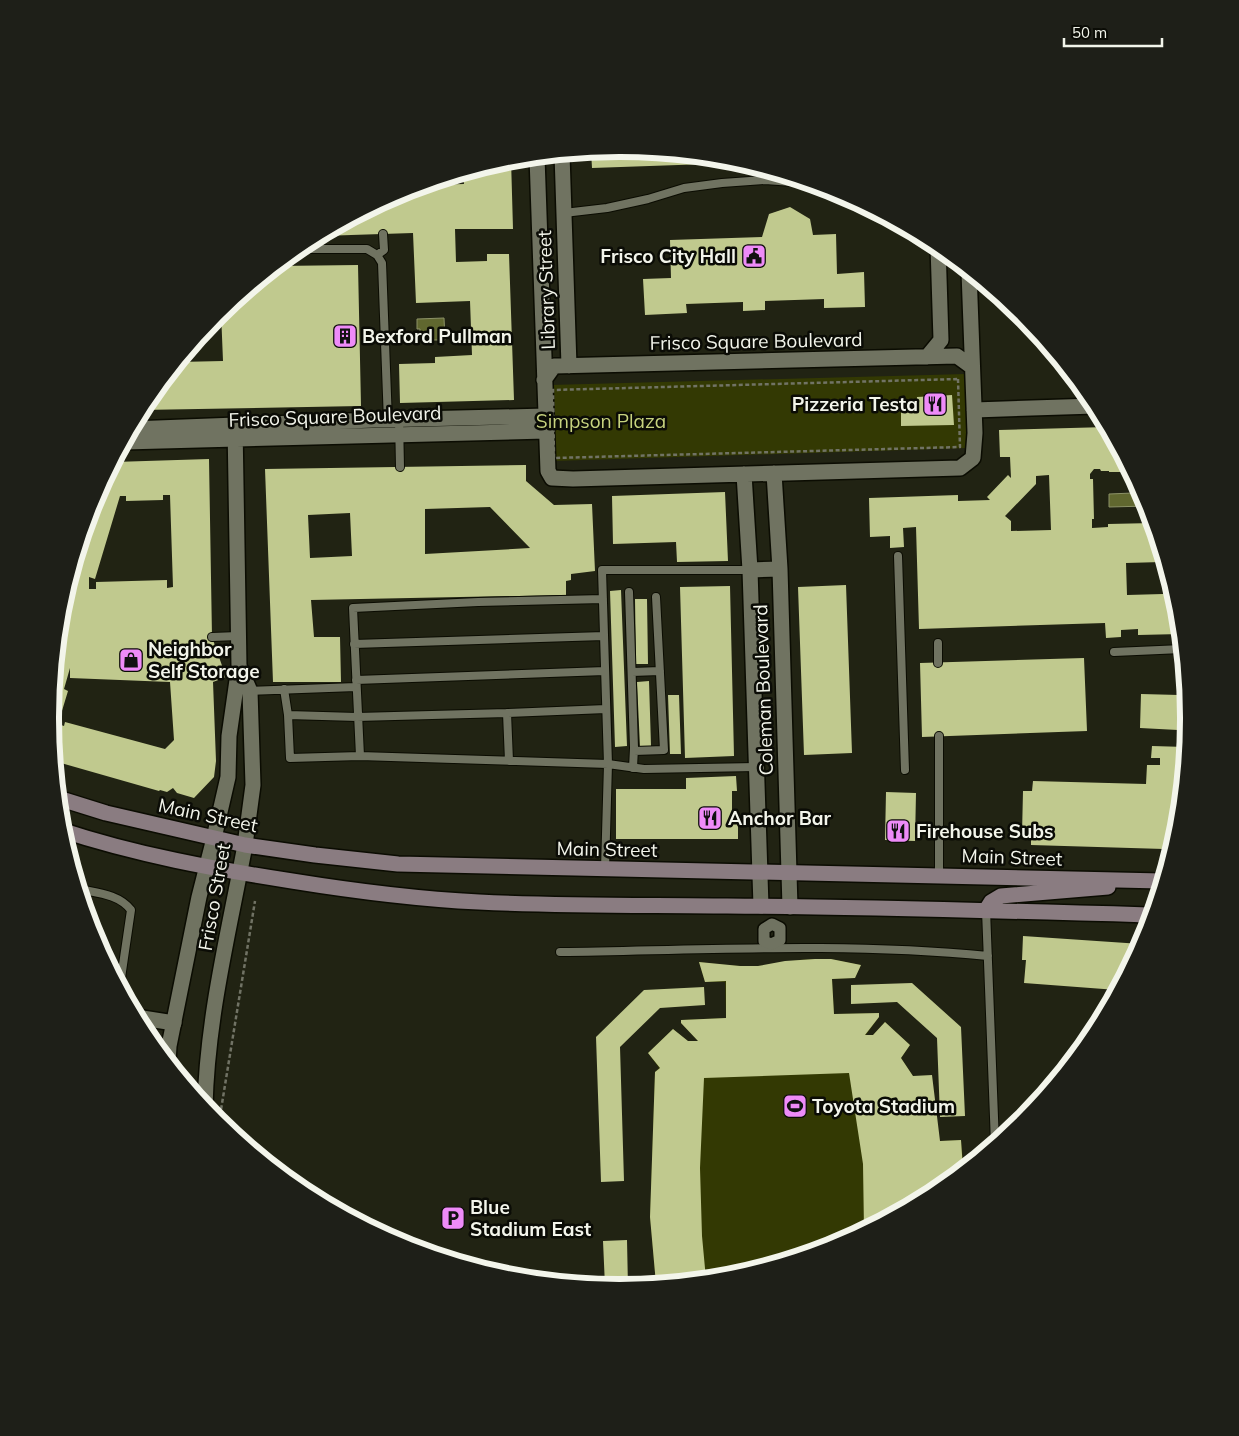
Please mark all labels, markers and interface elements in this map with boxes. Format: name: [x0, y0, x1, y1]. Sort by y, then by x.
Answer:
scale bar: [1064, 15, 1162, 47]
text: 50 m: [1072, 23, 1107, 42]
street label: Library Street: [532, 230, 560, 350]
public building icon: Frisco City Hall: [741, 243, 767, 269]
place label: Frisco City Hall: [600, 244, 736, 268]
building icon: Bexford Pullman: [332, 323, 358, 349]
place label: Bexford Pullman: [362, 324, 512, 348]
street label: Frisco Square Boulevard: [649, 327, 863, 355]
restaurant icon: Pizzeria Testa: [922, 391, 948, 417]
place label: Pizzeria Testa: [792, 392, 918, 416]
street label: Frisco Square Boulevard: [228, 400, 442, 432]
park label: Simpson Plaza: [536, 409, 666, 433]
street label: Coleman Boulevard: [748, 604, 778, 776]
place label: Neighbor Self Storage: [148, 637, 260, 683]
shop icon: Neighbor Self Storage: [118, 647, 144, 673]
street label: Main Street: [156, 793, 260, 837]
restaurant icon: Anchor Bar: [697, 805, 723, 831]
place label: Anchor Bar: [728, 806, 832, 830]
restaurant icon: Firehouse Subs: [885, 818, 911, 844]
place label: Firehouse Subs: [916, 819, 1054, 843]
street label: Main Street: [556, 836, 658, 862]
street label: Frisco Street: [193, 841, 235, 953]
street label: Main Street: [961, 843, 1063, 871]
sports icon: Toyota Stadium: [782, 1093, 808, 1119]
place label: Toyota Stadium: [812, 1094, 955, 1118]
place label: Blue Stadium East: [470, 1195, 591, 1241]
parking icon: Blue Stadium East: [440, 1205, 466, 1231]

